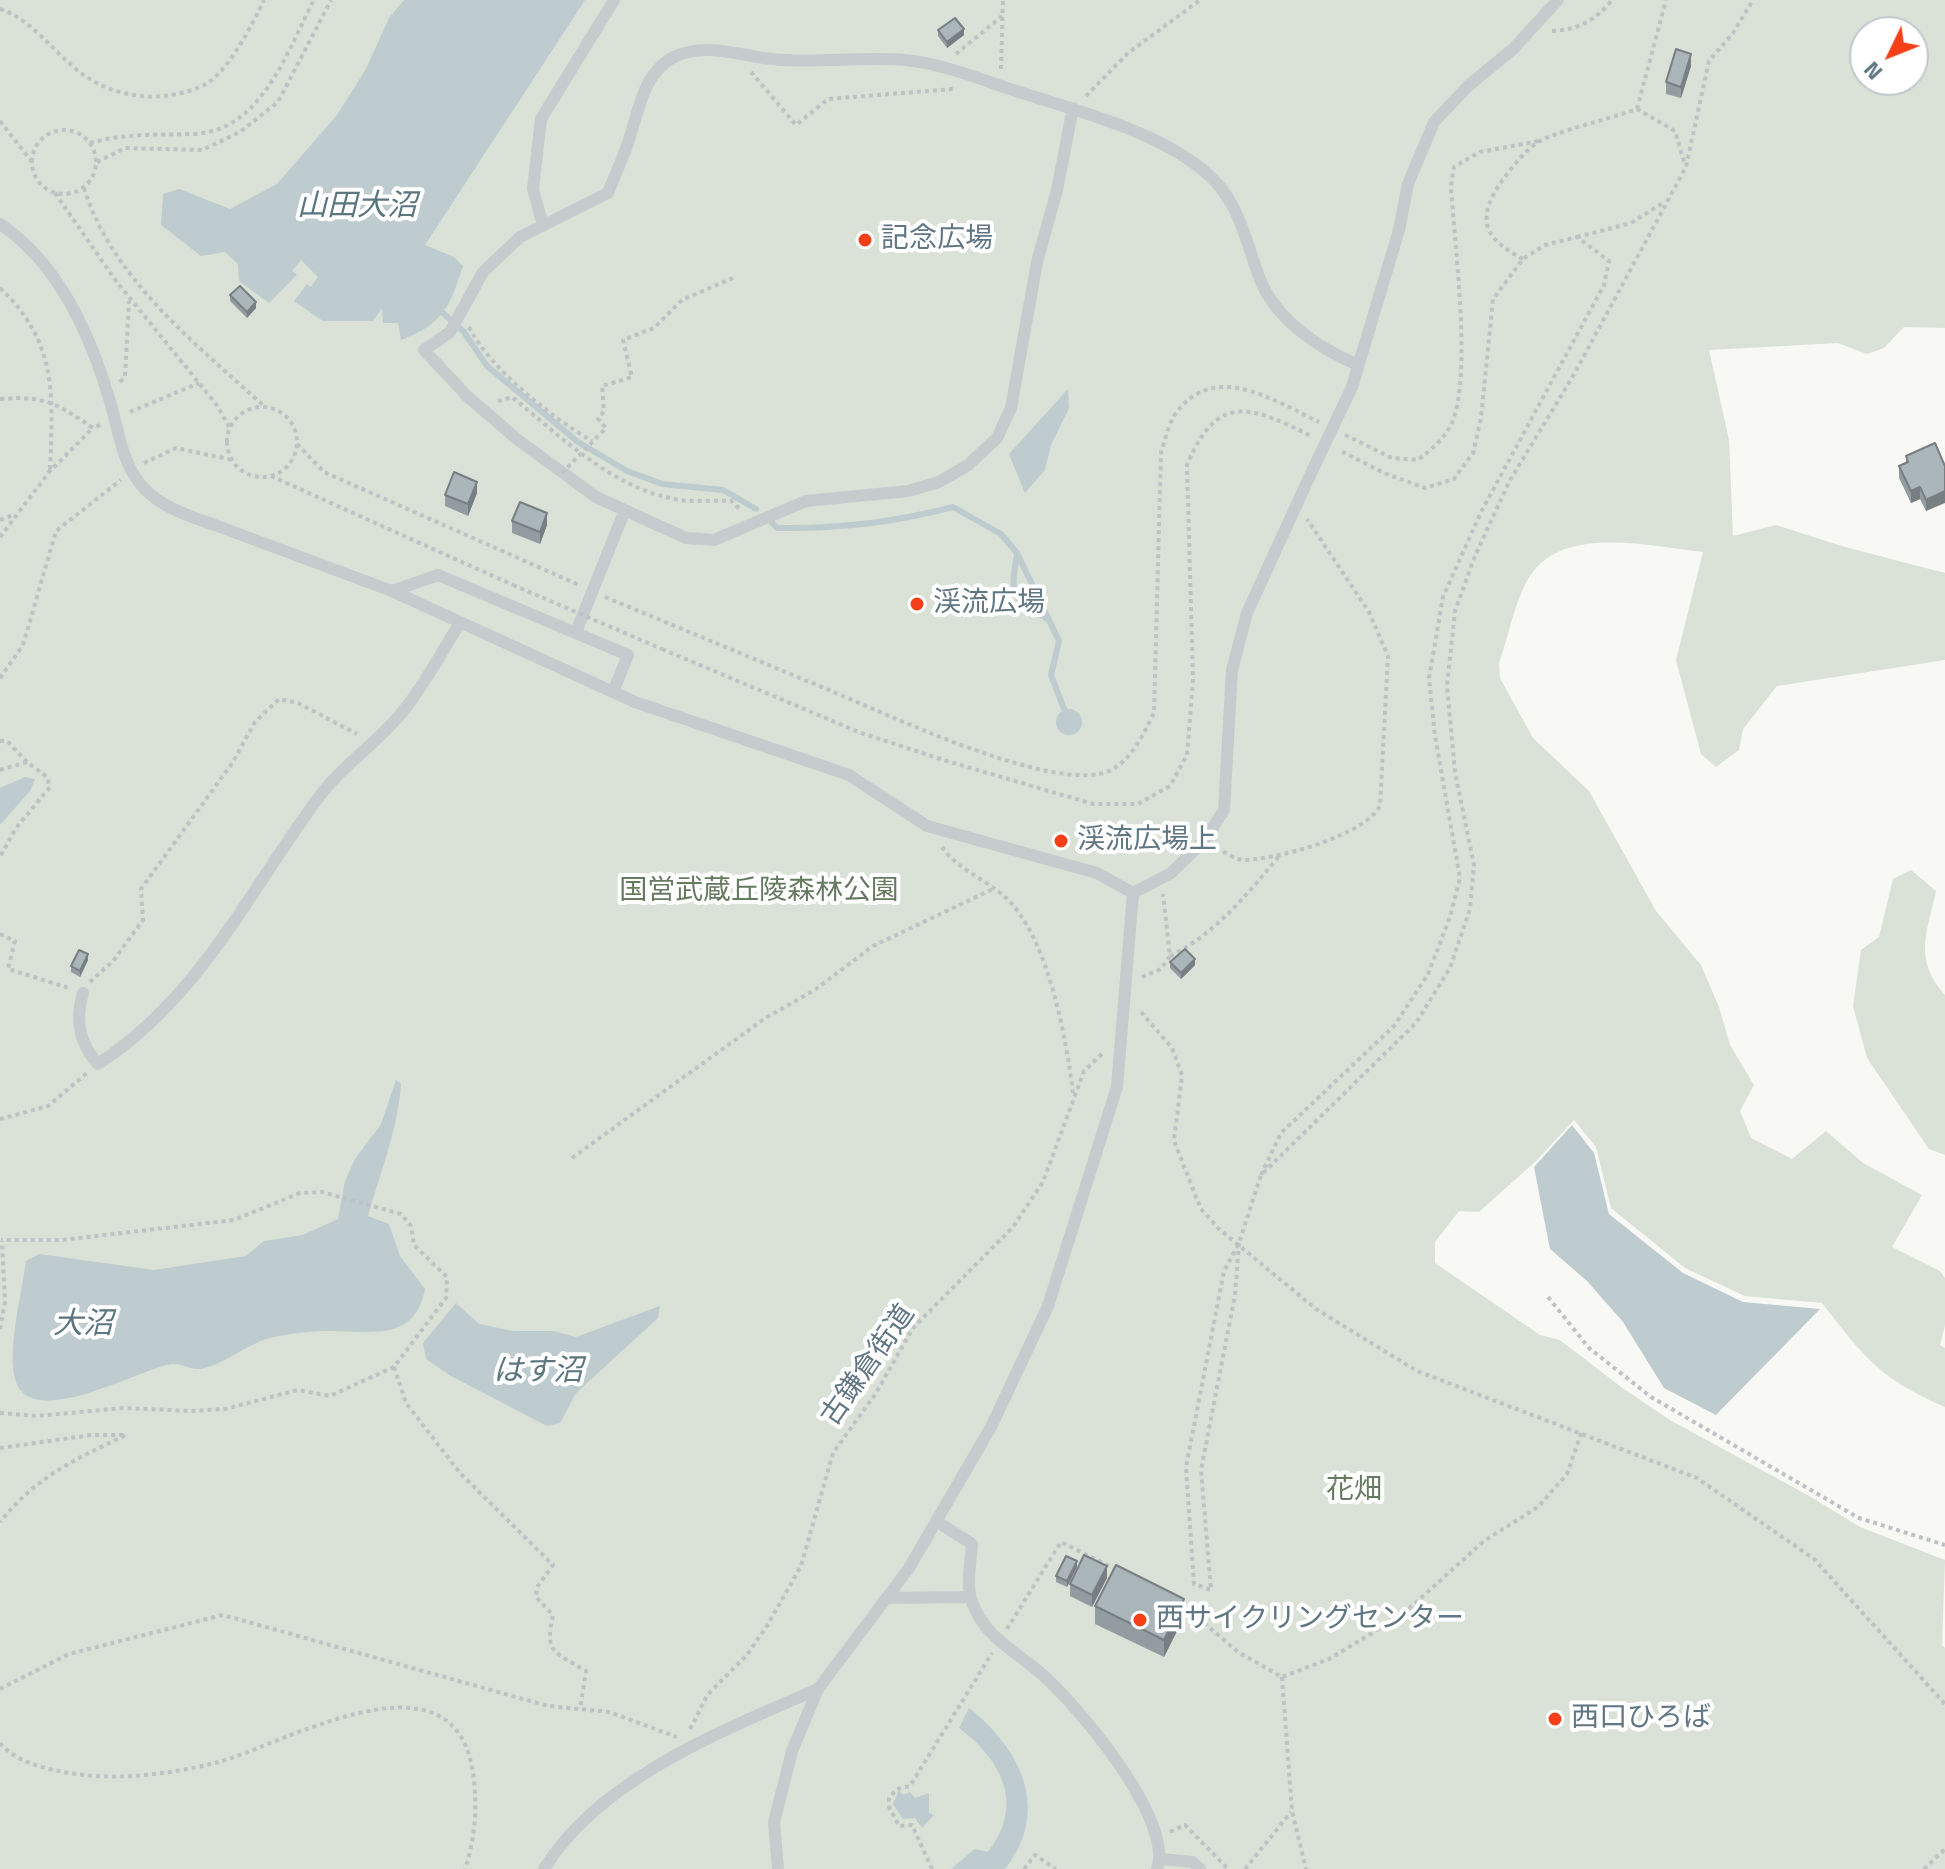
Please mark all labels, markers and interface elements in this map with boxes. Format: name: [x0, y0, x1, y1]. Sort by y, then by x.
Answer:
north arrow: [1849, 16, 1929, 96]
text: N: [1855, 54, 1891, 88]
water label: 山田大沼: [297, 190, 417, 226]
place label: 記念広場: [881, 223, 993, 257]
marker: 記念広場: [856, 231, 874, 249]
place label: 渓流広場: [933, 587, 1045, 621]
marker: 渓流広場: [908, 595, 926, 613]
place label: 渓流広場上: [1077, 824, 1217, 858]
marker: 渓流広場上: [1052, 832, 1070, 850]
park label: 国営武蔵丘陵森林公園: [619, 875, 899, 909]
street label: 古鎌倉街道: [815, 1299, 923, 1433]
water label: 大沼: [53, 1308, 113, 1344]
water label: はす沼: [493, 1355, 583, 1391]
park label: 花畑: [1326, 1474, 1382, 1508]
place label: 西サイクリングセンター: [1156, 1603, 1464, 1637]
marker: 西サイクリングセンター: [1131, 1611, 1149, 1629]
place label: 西口ひろば: [1571, 1702, 1711, 1736]
marker: 西口ひろば: [1546, 1710, 1564, 1728]

